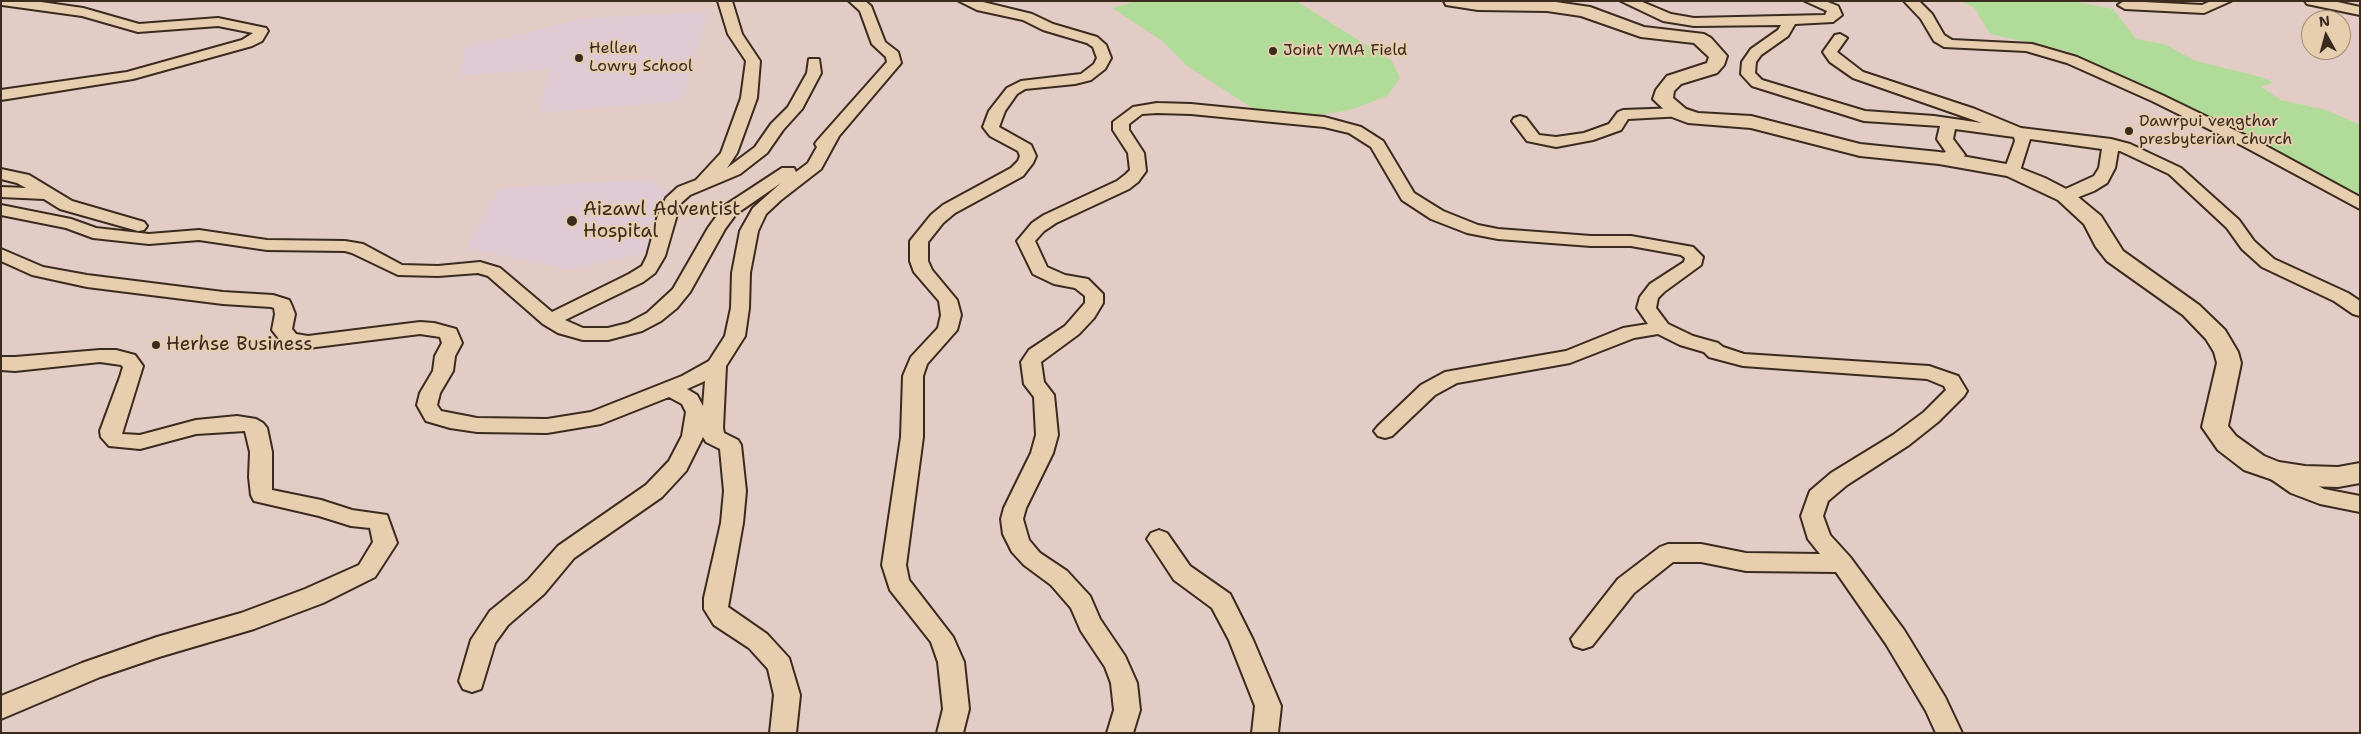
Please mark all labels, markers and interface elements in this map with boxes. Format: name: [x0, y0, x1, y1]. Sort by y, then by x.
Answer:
north arrow: [2301, 10, 2351, 60]
text: N: [2318, 11, 2331, 31]
place label: Hellen Lowry School: [589, 39, 693, 77]
place label: Joint YMA Field: [1283, 41, 1407, 61]
marker: Joint YMA Field: [1267, 45, 1279, 57]
marker: Hellen Lowry School: [573, 52, 585, 64]
place label: Dawrpui vengthar presbyterian church: [2139, 112, 2292, 150]
marker: Dawrpui vengthar presbyterian church: [2123, 125, 2135, 137]
place label: Aizawl Adventist Hospital: [583, 199, 741, 243]
marker: Aizawl Adventist Hospital: [565, 214, 579, 228]
place label: Herhse Business: [166, 334, 313, 356]
marker: Herhse Business: [150, 339, 162, 351]

